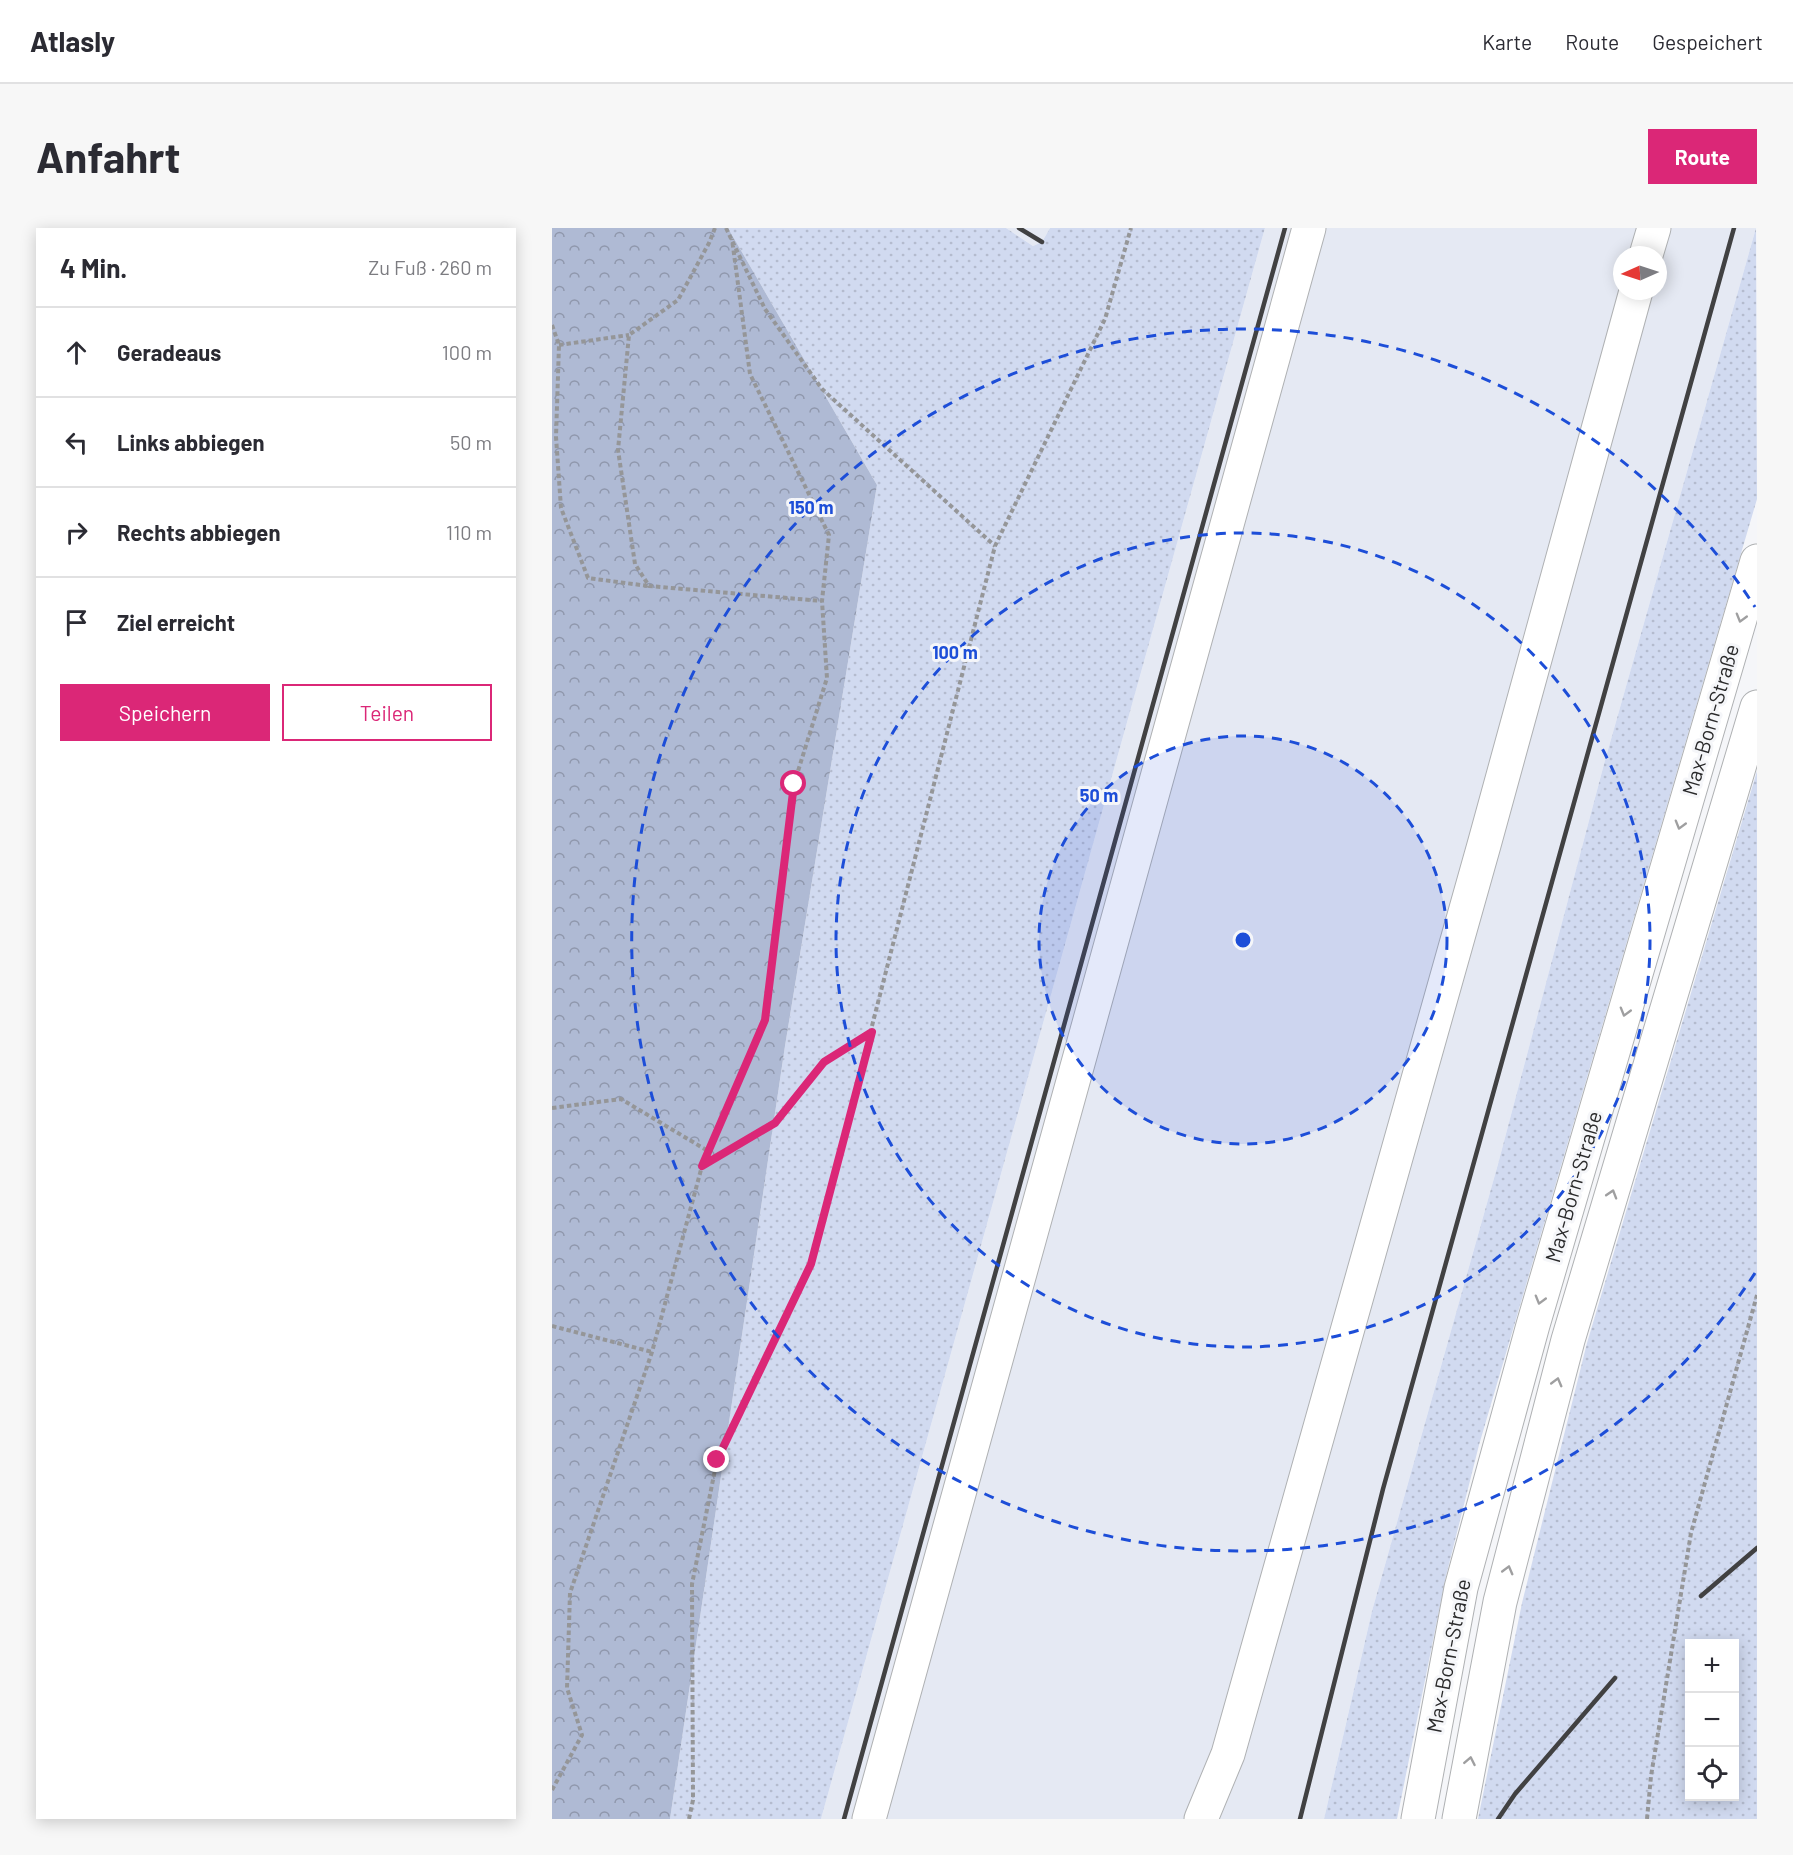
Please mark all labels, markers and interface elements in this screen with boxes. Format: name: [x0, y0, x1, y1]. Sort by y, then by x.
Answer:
text: Atlasly: [30, 24, 115, 58]
text: Karte: [1482, 29, 1532, 54]
text: Route: [1565, 29, 1619, 54]
text: Gespeichert: [1652, 29, 1763, 54]
button: Route: [1648, 129, 1757, 184]
text: Anfahrt: [36, 131, 181, 181]
north arrow: [1613, 246, 1667, 300]
text: 4 Min.: [60, 252, 127, 283]
text: Zu Fuß · 260 m: [368, 255, 492, 279]
icon: ahead: [60, 336, 93, 369]
text: Geradeaus: [117, 339, 221, 365]
text: 100 m: [442, 340, 492, 364]
icon: left: [60, 426, 93, 459]
text: Links abbiegen: [117, 429, 265, 455]
text: 50 m: [450, 430, 492, 454]
text: 150 m: [789, 496, 833, 518]
icon: right: [60, 516, 93, 549]
text: Rechts abbiegen: [117, 519, 280, 545]
text: 110 m: [446, 520, 492, 544]
icon: arrive: [60, 606, 93, 639]
text: Ziel erreicht: [117, 609, 235, 635]
one-way arrow: [1736, 612, 1748, 622]
text: 100 m: [932, 641, 978, 663]
street label: Max-Born-Straße: [1676, 641, 1743, 798]
button: Speichern: [60, 684, 270, 741]
button: Teilen: [282, 684, 492, 741]
route start: [780, 770, 806, 796]
text: 50 m: [1080, 784, 1118, 806]
one-way arrow: [1675, 819, 1687, 830]
centre of rings: [1233, 930, 1253, 950]
one-way arrow: [1620, 1006, 1632, 1017]
street label: Max-Born-Straße: [1539, 1108, 1606, 1265]
one-way arrow: [1605, 1189, 1617, 1200]
one-way arrow: [1535, 1294, 1547, 1305]
one-way arrow: [1550, 1377, 1563, 1387]
route end: [703, 1446, 729, 1472]
one-way arrow: [1501, 1565, 1513, 1576]
street label: Max-Born-Straße: [1420, 1577, 1475, 1735]
map controls: [1685, 1639, 1739, 1801]
button: +: [1685, 1639, 1739, 1693]
button: −: [1685, 1693, 1739, 1747]
button: locate: [1685, 1747, 1739, 1801]
one-way arrow: [1463, 1757, 1476, 1767]

